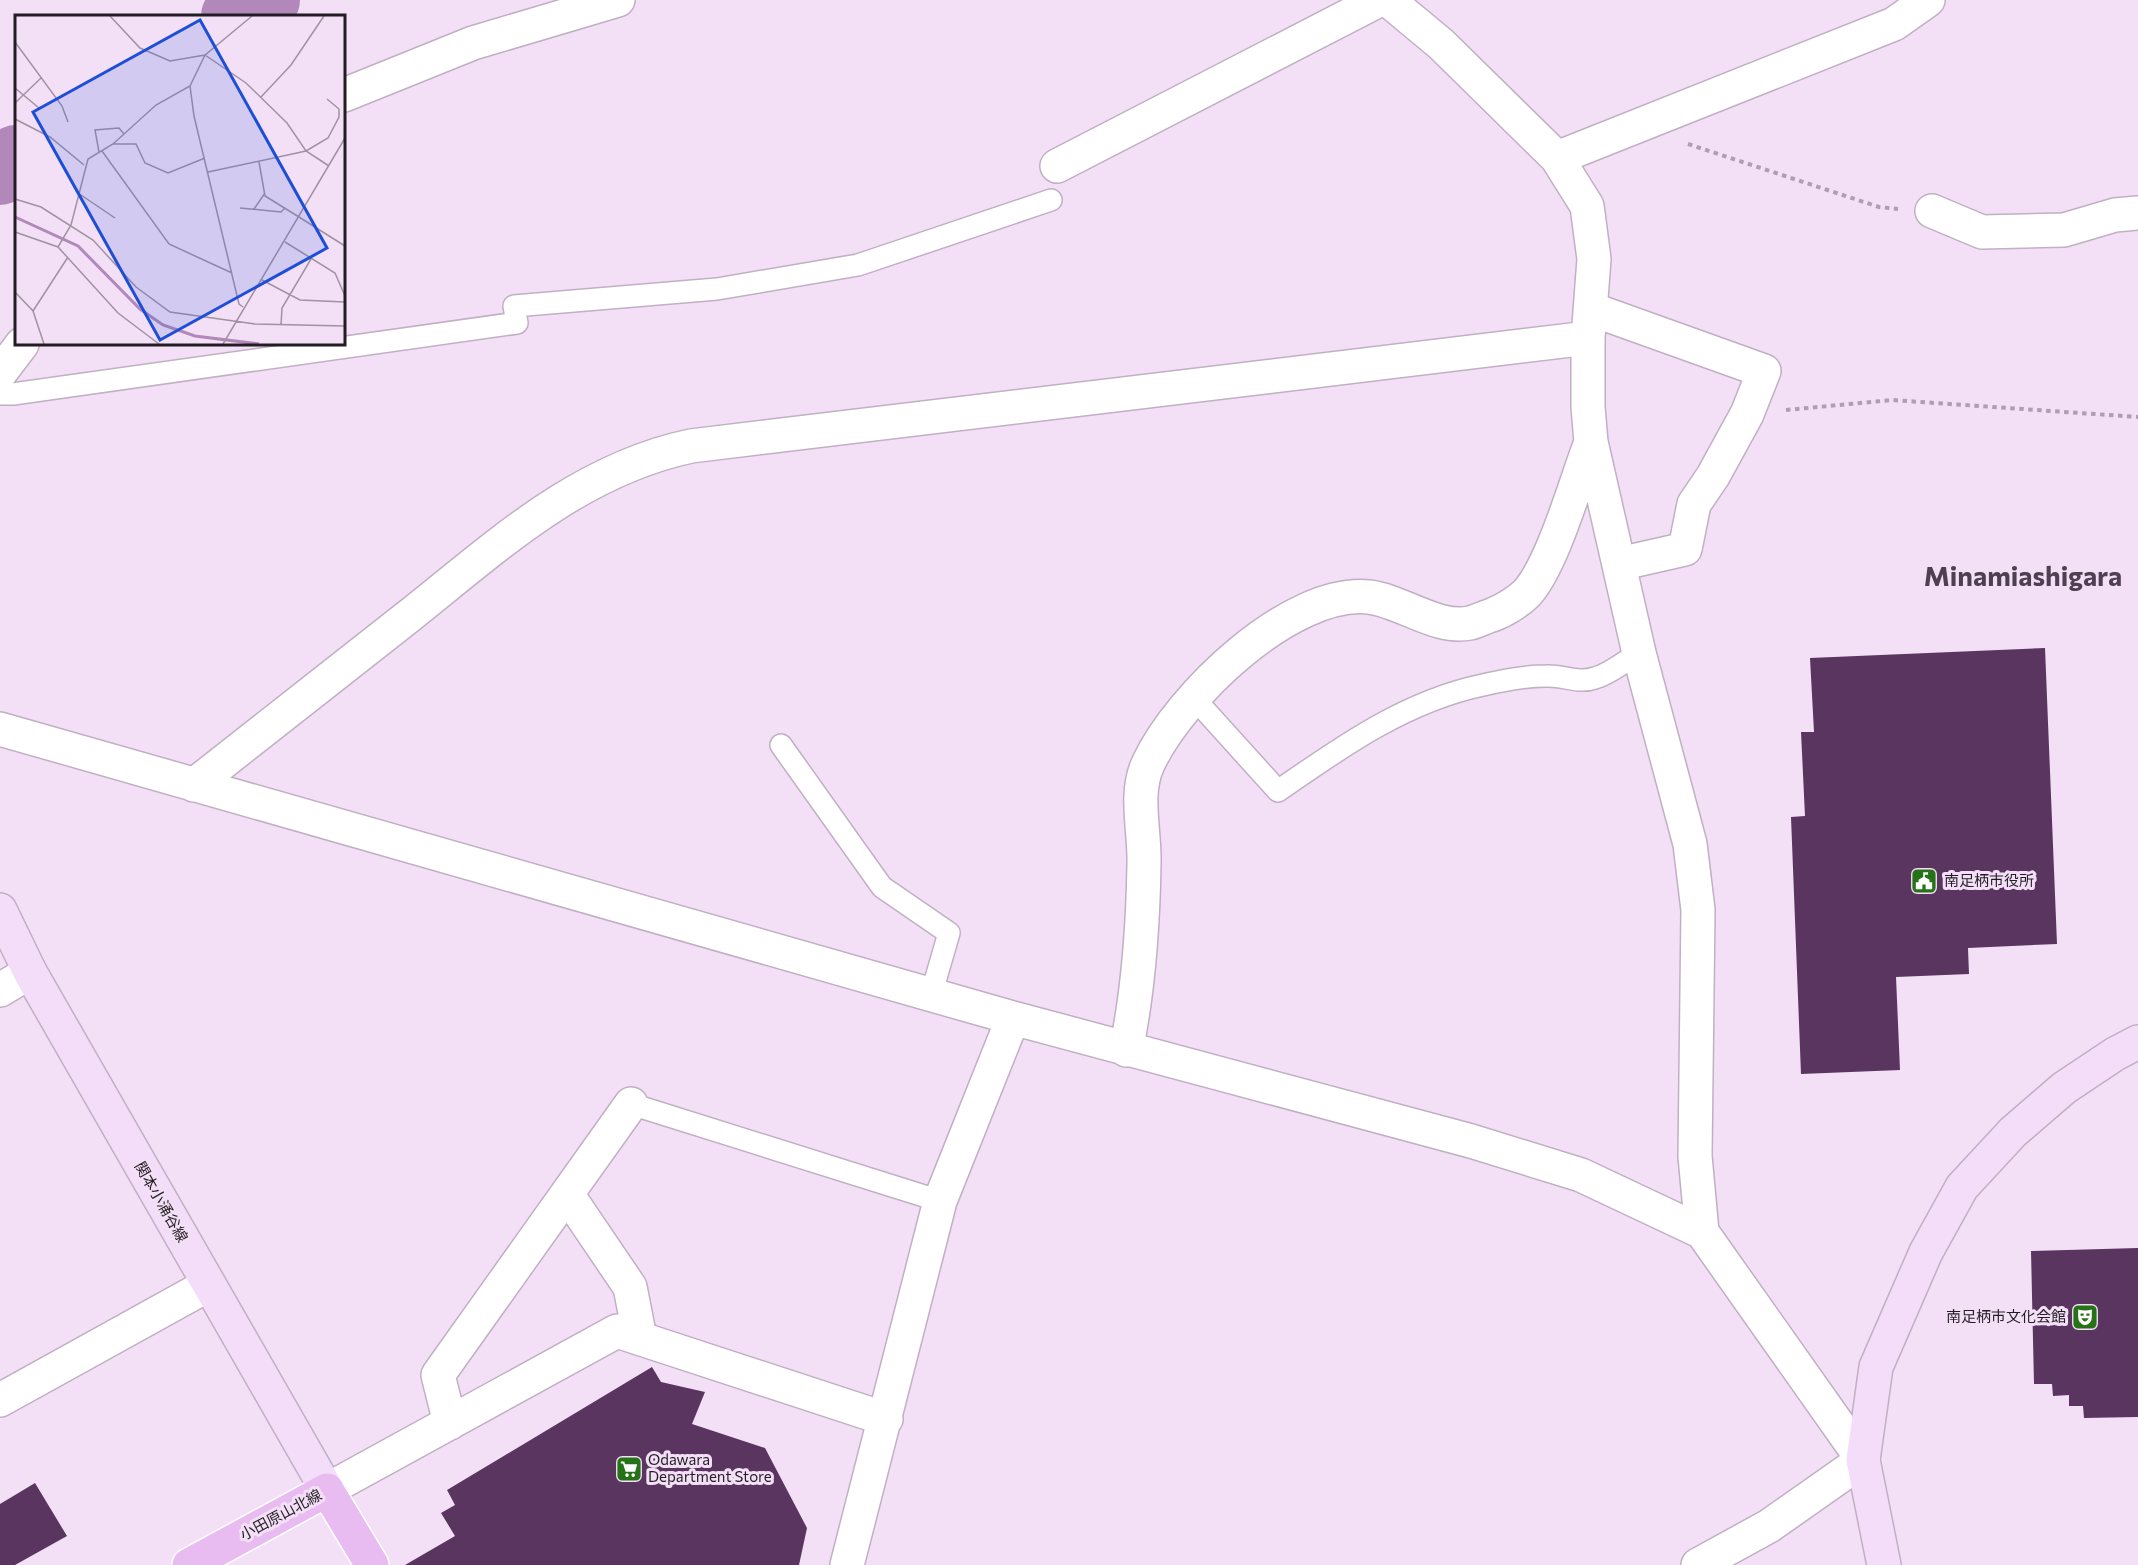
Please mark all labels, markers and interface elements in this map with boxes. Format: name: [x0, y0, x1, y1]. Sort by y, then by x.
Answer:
inset map: [15, 15, 345, 345]
district label: Minamiashigara: [1924, 559, 2122, 592]
public building icon: 南足柄市役所: [1909, 866, 1939, 896]
place label: 南足柄市役所: [1944, 871, 2034, 889]
street label: 関本小涌谷線: [132, 1158, 192, 1245]
theatre icon: 南足柄市文化会館: [2070, 1302, 2100, 1332]
place label: 南足柄市文化会館: [1946, 1307, 2066, 1325]
place label: Odawara Department Store: [648, 1450, 772, 1485]
supermarket icon: Odawara Department Store: [614, 1454, 644, 1484]
street label: 小田原山北線: [237, 1485, 324, 1543]

